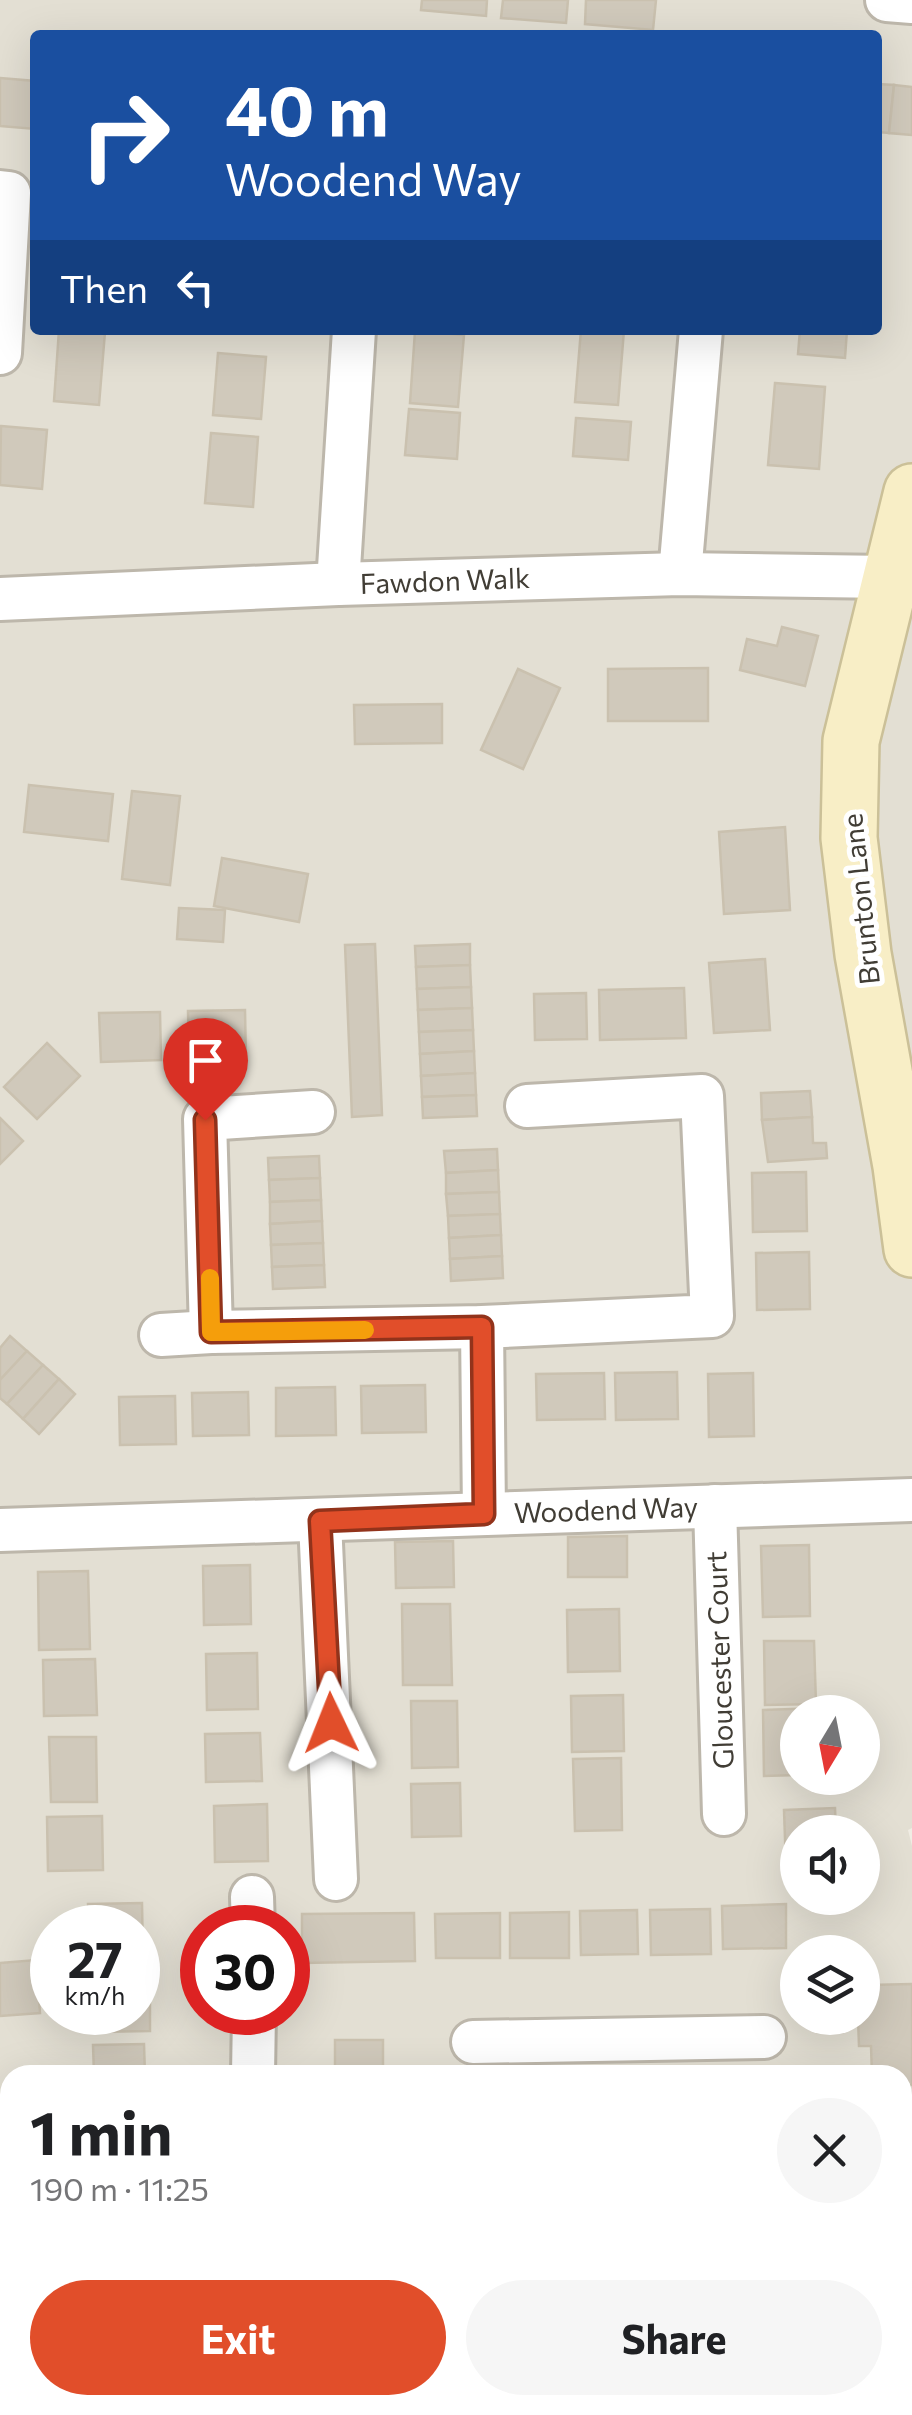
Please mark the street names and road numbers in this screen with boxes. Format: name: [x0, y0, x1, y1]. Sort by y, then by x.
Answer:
street label: Fawdon Walk: [359, 560, 531, 600]
street label: Brunton Lane: [834, 812, 886, 986]
street label: Woodend Way: [513, 1489, 699, 1529]
street label: Gloucester Court: [698, 1550, 740, 1770]

